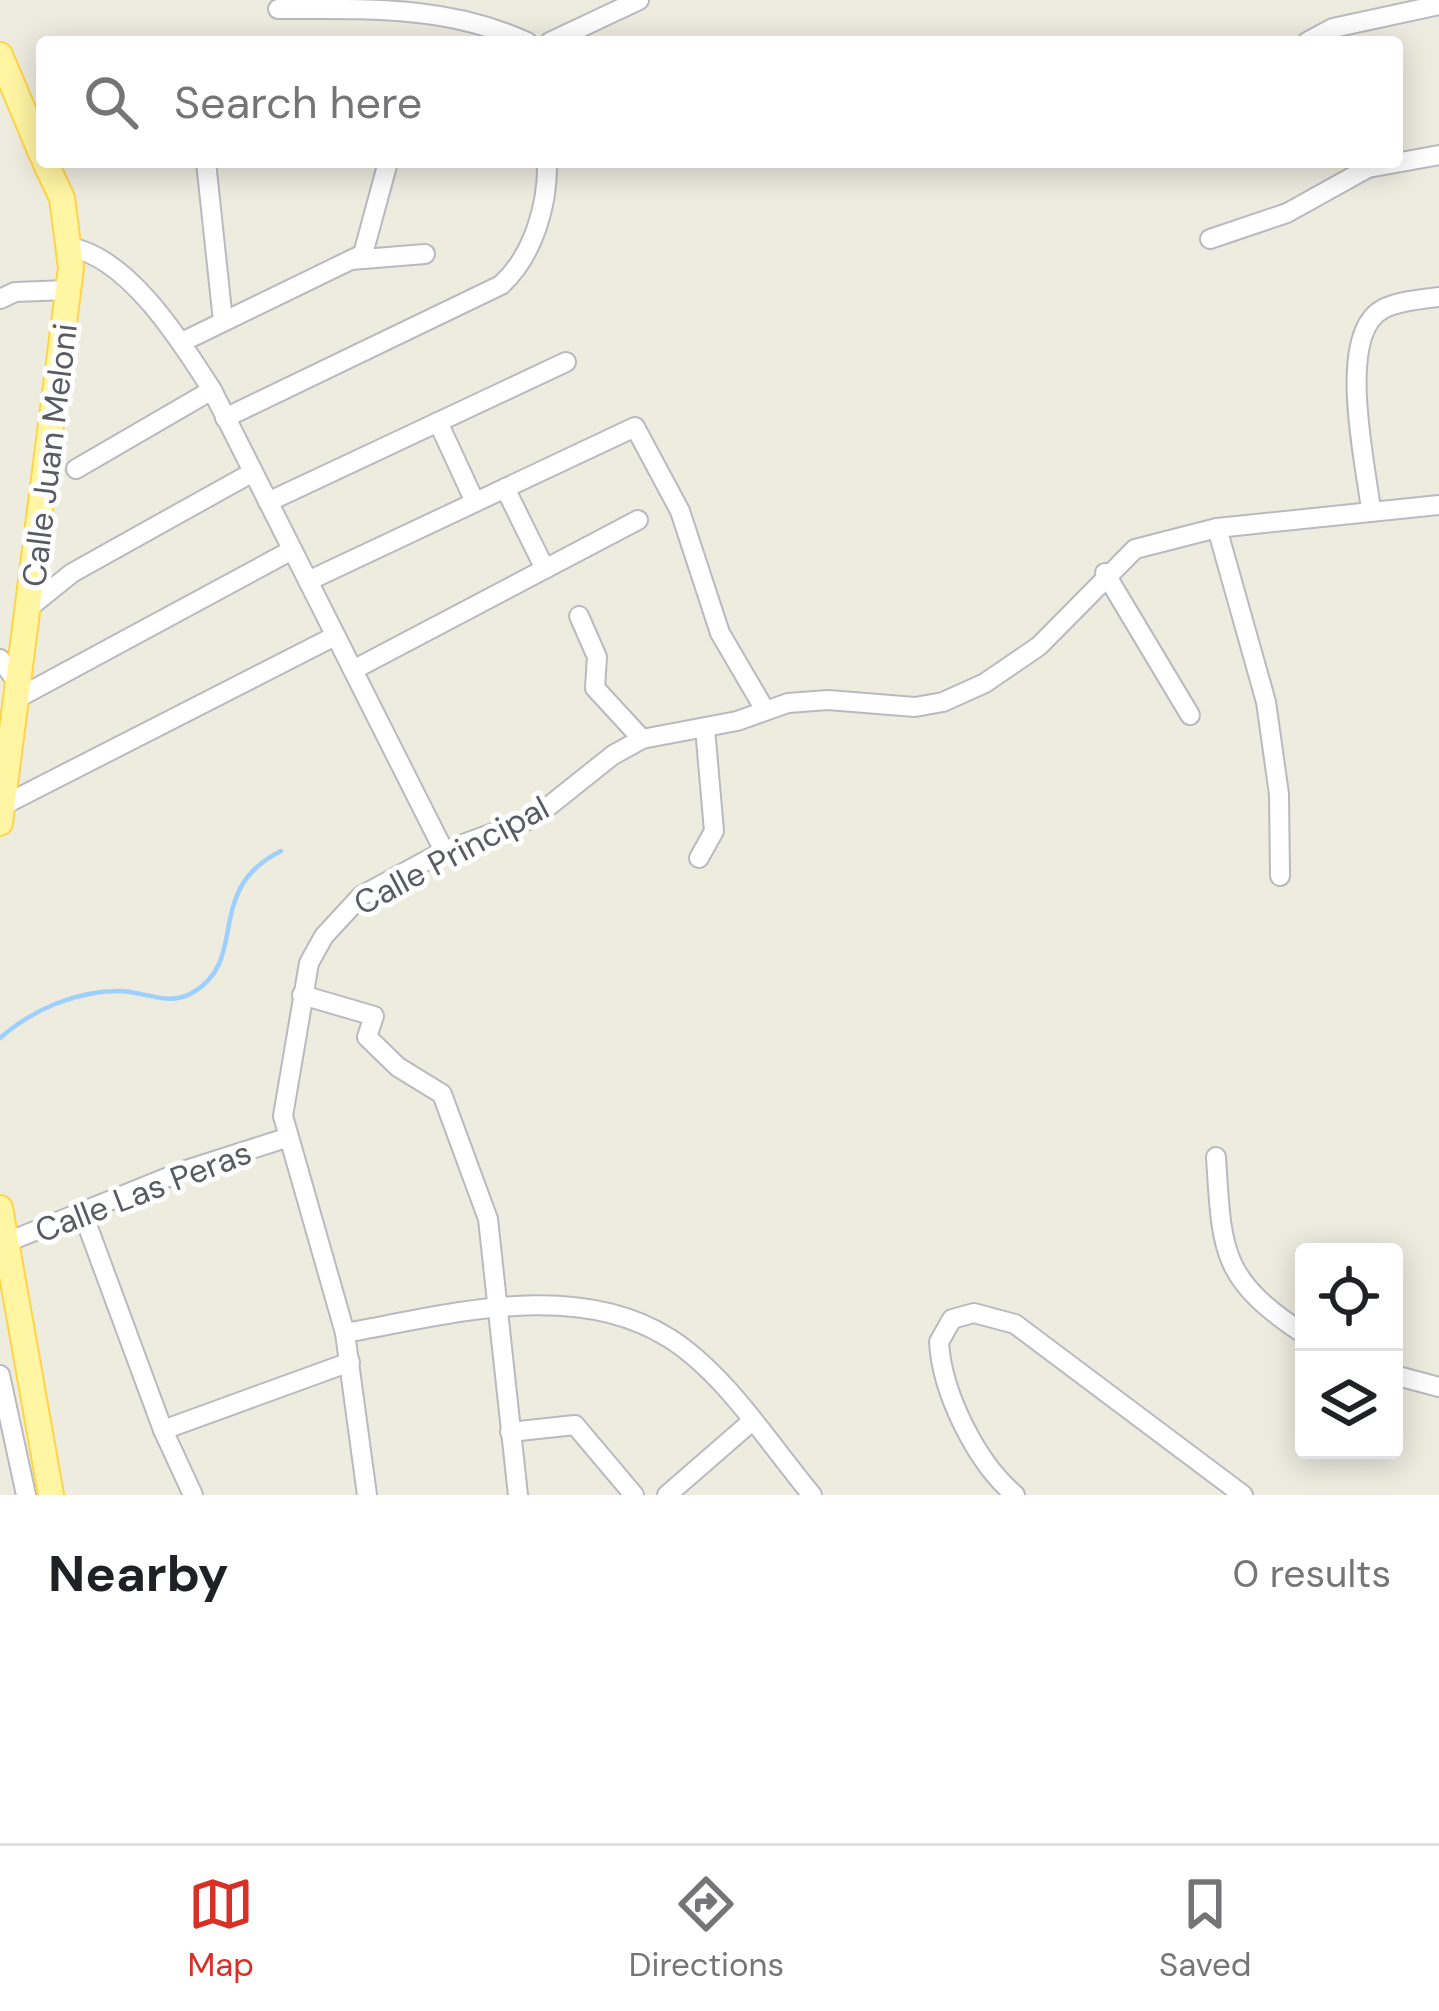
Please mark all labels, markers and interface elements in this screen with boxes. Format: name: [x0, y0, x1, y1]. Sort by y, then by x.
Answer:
search box: [36, 36, 1403, 168]
icon: search: [78, 69, 144, 135]
text: Search here: [174, 73, 422, 132]
street label: Calle Juan Meloni: [12, 321, 87, 589]
street label: Calle Principal: [346, 786, 556, 925]
street label: Calle Las Peras: [29, 1131, 257, 1252]
map controls: [1295, 1243, 1403, 1459]
button: locate: [1295, 1243, 1403, 1351]
button: layers: [1295, 1351, 1403, 1459]
text: Nearby: [48, 1540, 229, 1607]
text: 0 results: [1233, 1548, 1391, 1599]
tab: Map: [187, 1871, 254, 1986]
tab: Directions: [629, 1871, 784, 1986]
tab: Saved: [1159, 1871, 1252, 1986]

